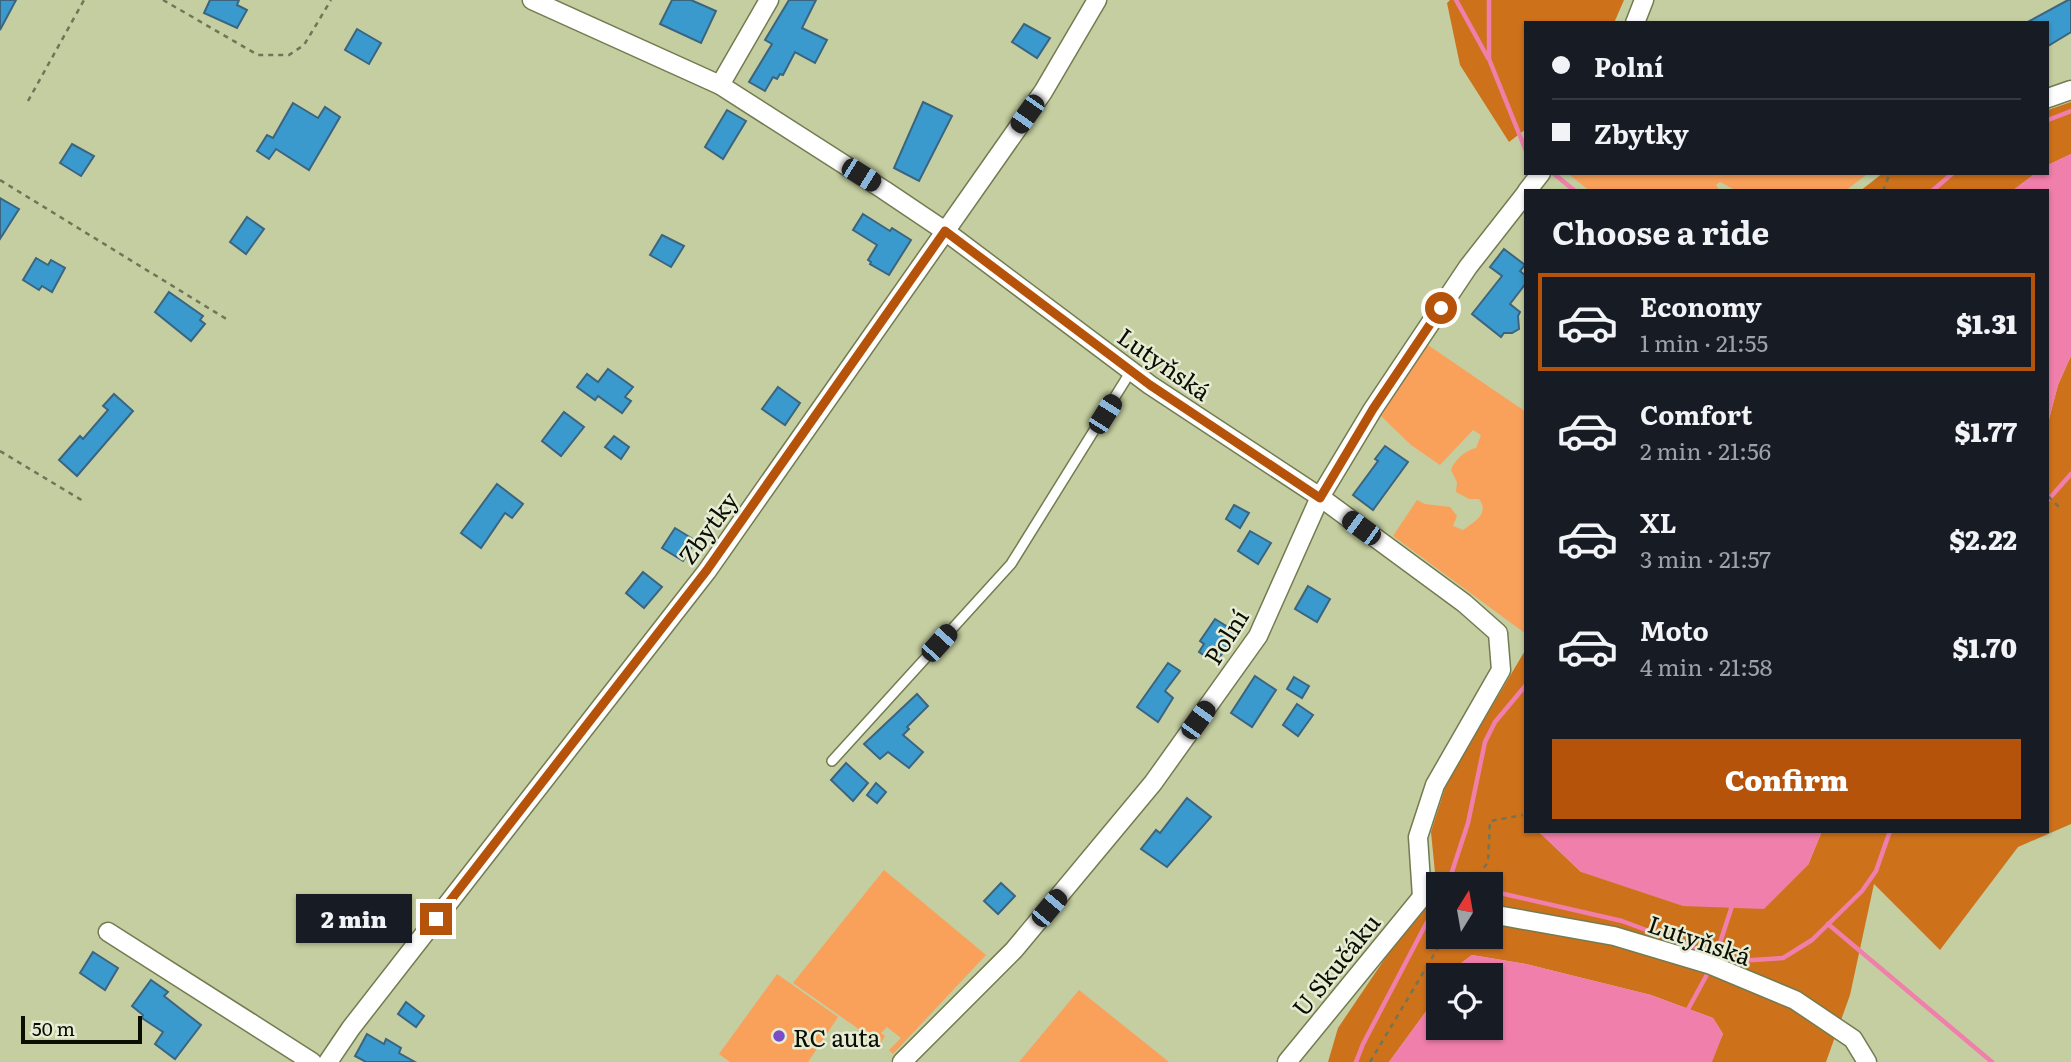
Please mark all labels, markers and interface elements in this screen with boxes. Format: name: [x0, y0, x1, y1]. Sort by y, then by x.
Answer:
text: Polní: [1594, 46, 1664, 85]
car: [1007, 91, 1048, 137]
text: Zbytky: [1594, 113, 1689, 152]
car: [838, 155, 885, 195]
text: Choose a ride: [1552, 207, 1769, 255]
text: Economy: [1640, 286, 1762, 325]
icon: car: [1556, 291, 1619, 354]
route start: [1425, 292, 1457, 324]
text: $1.31: [1956, 303, 2017, 342]
street label: Lutyňská: [1111, 318, 1219, 408]
text: 1 min · 21:55: [1640, 325, 1768, 359]
car: [1085, 391, 1126, 437]
text: Comfort: [1640, 394, 1752, 433]
icon: car: [1556, 399, 1619, 462]
text: $1.77: [1954, 411, 2017, 450]
text: 2 min · 21:56: [1640, 433, 1771, 467]
street label: Zbytky: [669, 483, 745, 570]
text: XL: [1640, 502, 1677, 541]
car: [1338, 507, 1385, 549]
icon: car: [1556, 507, 1619, 570]
text: $2.22: [1949, 519, 2017, 558]
text: 3 min · 21:57: [1640, 541, 1771, 575]
street label: Polní: [1194, 601, 1256, 671]
text: Moto: [1640, 610, 1709, 649]
icon: car: [1556, 615, 1619, 678]
car: [918, 620, 961, 666]
text: $1.70: [1953, 627, 2017, 666]
text: 4 min · 21:58: [1640, 649, 1772, 683]
car: [1178, 697, 1219, 743]
button: Confirm: [1552, 739, 2021, 819]
north arrow: [1426, 872, 1503, 948]
map controls: [1426, 872, 1503, 1040]
car: [1028, 885, 1071, 931]
callout: 2 min: [296, 894, 412, 944]
text: 2 min: [321, 901, 387, 935]
route end: [420, 903, 452, 935]
street label: U Skučáku: [1283, 905, 1387, 1023]
street label: Lutyňská: [1644, 905, 1756, 973]
button: locate: [1426, 963, 1503, 1040]
scale bar: [21, 1013, 142, 1045]
text: 50 m: [32, 1014, 75, 1042]
place label: RC auta: [793, 1019, 880, 1054]
marker: RC auta: [771, 1028, 787, 1044]

